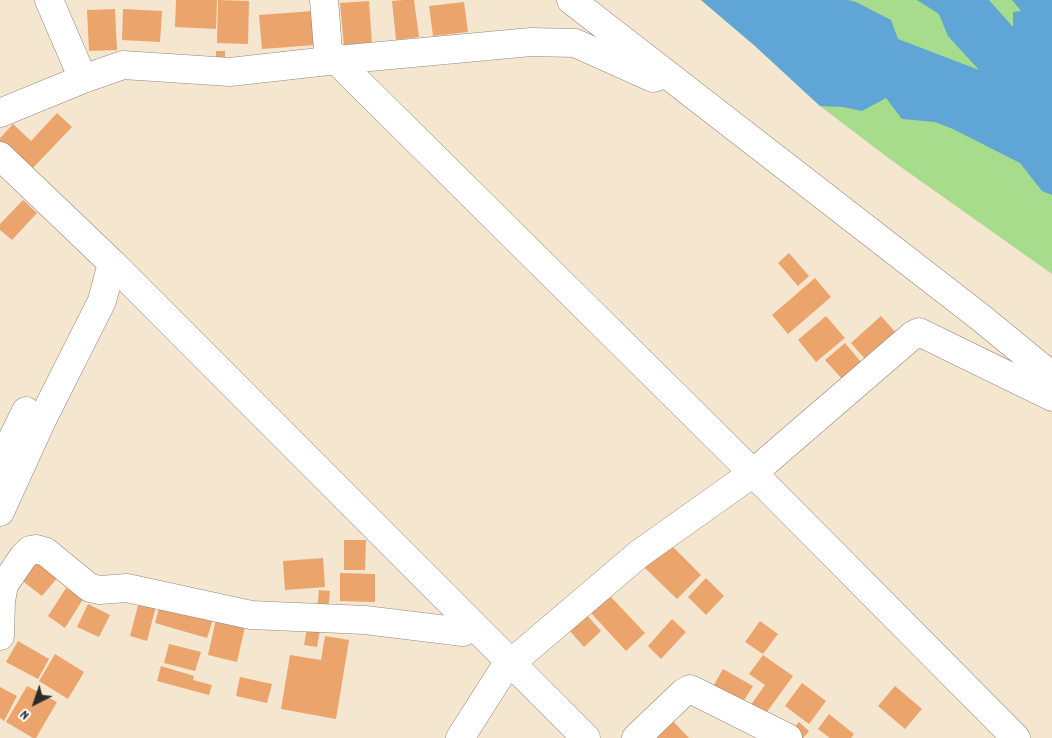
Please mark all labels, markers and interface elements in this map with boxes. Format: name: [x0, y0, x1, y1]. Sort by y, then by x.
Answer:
north arrow: [10, 678, 60, 728]
text: N: [16, 705, 34, 724]

